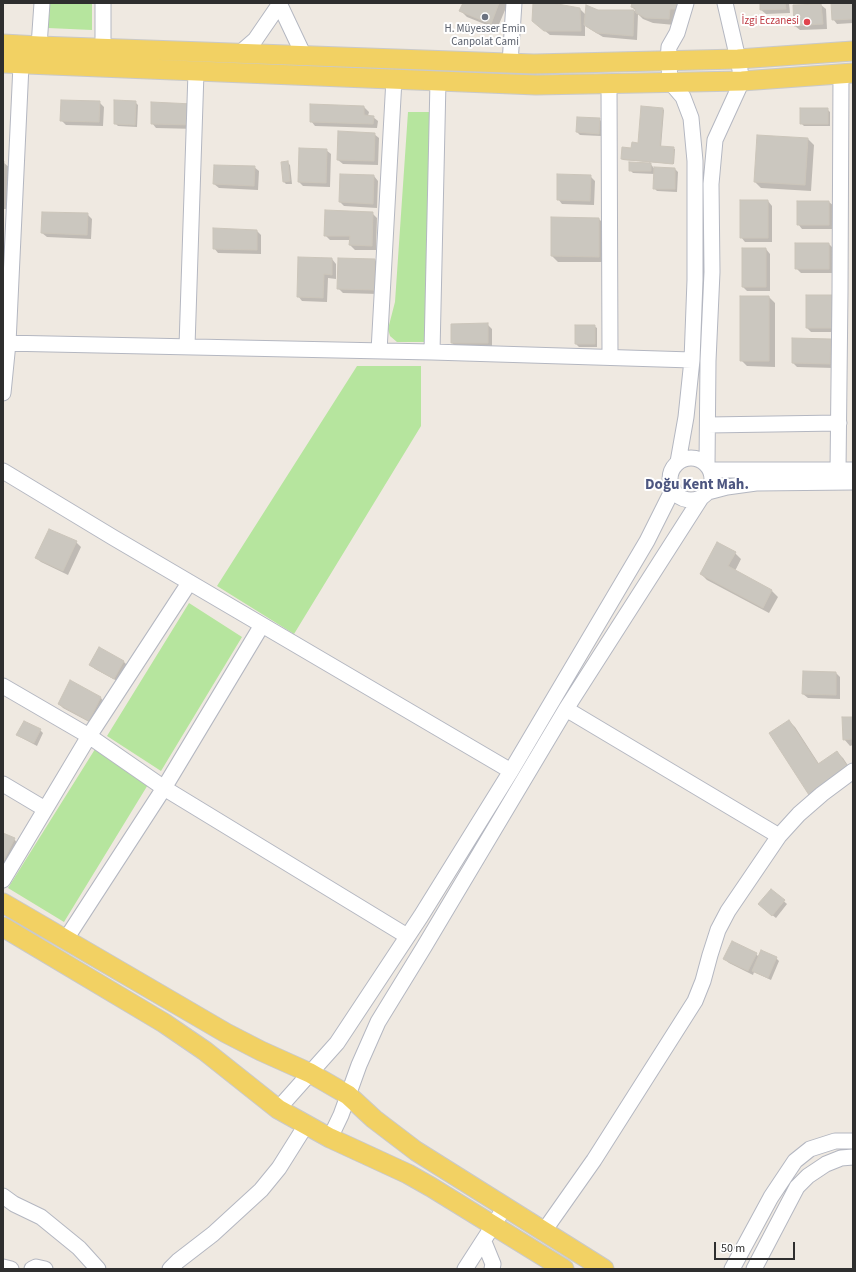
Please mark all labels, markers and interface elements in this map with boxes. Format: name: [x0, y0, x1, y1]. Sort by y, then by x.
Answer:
marker: H. Müyesser Emin Canpolat Cami: [480, 12, 490, 22]
place label: İzgi Eczanesi: [742, 15, 799, 29]
marker: İzgi Eczanesi: [802, 17, 812, 27]
place label: H. Müyesser Emin Canpolat Cami: [445, 23, 525, 49]
district label: Doğu Kent Mah.: [645, 477, 749, 495]
scale bar: [716, 1234, 797, 1260]
text: 50 m: [721, 1240, 745, 1257]

